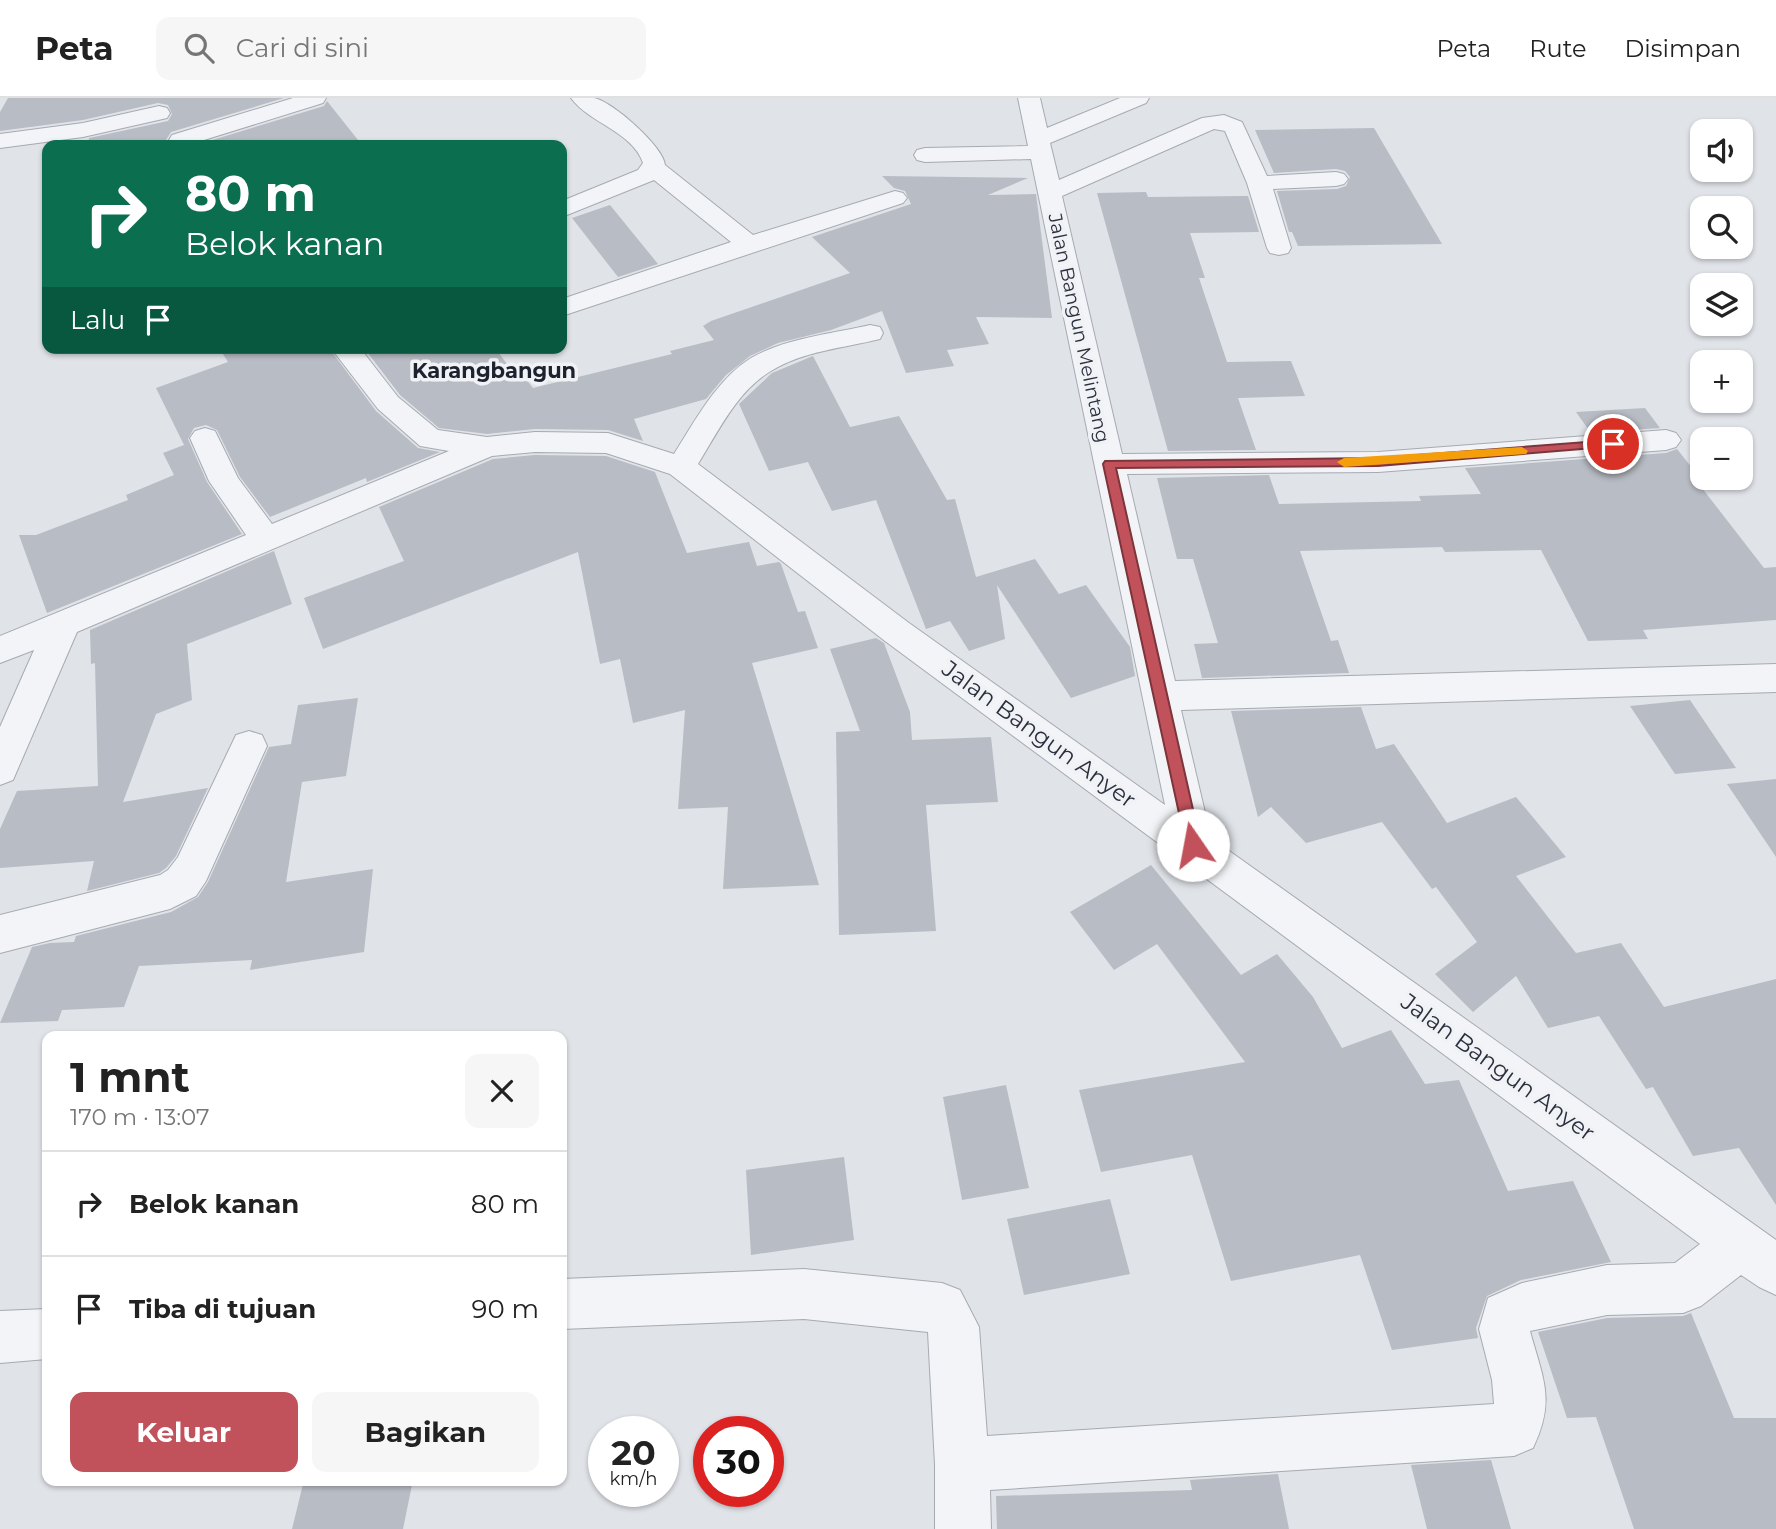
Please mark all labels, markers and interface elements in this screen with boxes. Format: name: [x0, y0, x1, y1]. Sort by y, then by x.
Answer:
search box: [156, 17, 646, 80]
text: Peta: [35, 28, 114, 68]
icon: search: [180, 29, 218, 67]
text: Cari di sini: [236, 32, 369, 64]
text: Peta: [1436, 34, 1491, 63]
text: Rute: [1529, 34, 1587, 63]
text: Disimpan: [1625, 34, 1741, 63]
map controls: [1690, 119, 1753, 490]
button: sound: [1690, 119, 1753, 182]
text: 80 m: [185, 164, 316, 223]
icon: right: [70, 168, 161, 259]
button: search: [1690, 196, 1753, 259]
street label: Jalan Bangun Melintang: [1043, 210, 1115, 445]
text: Belok kanan: [185, 224, 385, 263]
button: layers: [1690, 273, 1753, 336]
icon: arrive: [139, 301, 177, 339]
text: Lalu: [70, 304, 125, 336]
button: +: [1690, 350, 1753, 413]
district label: Karangbangun: [412, 358, 576, 383]
pin: [1583, 414, 1643, 474]
icon: arrive: [1594, 425, 1632, 463]
button: −: [1690, 427, 1753, 490]
street label: Jalan Bangun Anyer: [936, 654, 1141, 814]
position arrow: [1156, 808, 1230, 882]
street label: Jalan Bangun Anyer: [1395, 987, 1600, 1147]
text: 1 mnt: [70, 1051, 190, 1103]
button: close: [465, 1054, 539, 1128]
text: 170 m · 13:07: [70, 1103, 210, 1131]
icon: right: [70, 1185, 108, 1223]
text: Belok kanan: [129, 1188, 299, 1220]
text: 80 m: [471, 1188, 539, 1220]
icon: arrive: [70, 1290, 108, 1328]
text: Tiba di tujuan: [129, 1293, 316, 1325]
text: 90 m: [472, 1293, 539, 1325]
button: Keluar: [70, 1392, 298, 1472]
button: Bagikan: [312, 1392, 539, 1472]
speed limit sign: 30: [693, 1416, 784, 1507]
text: 20: [611, 1431, 656, 1474]
text: km/h: [609, 1468, 658, 1490]

